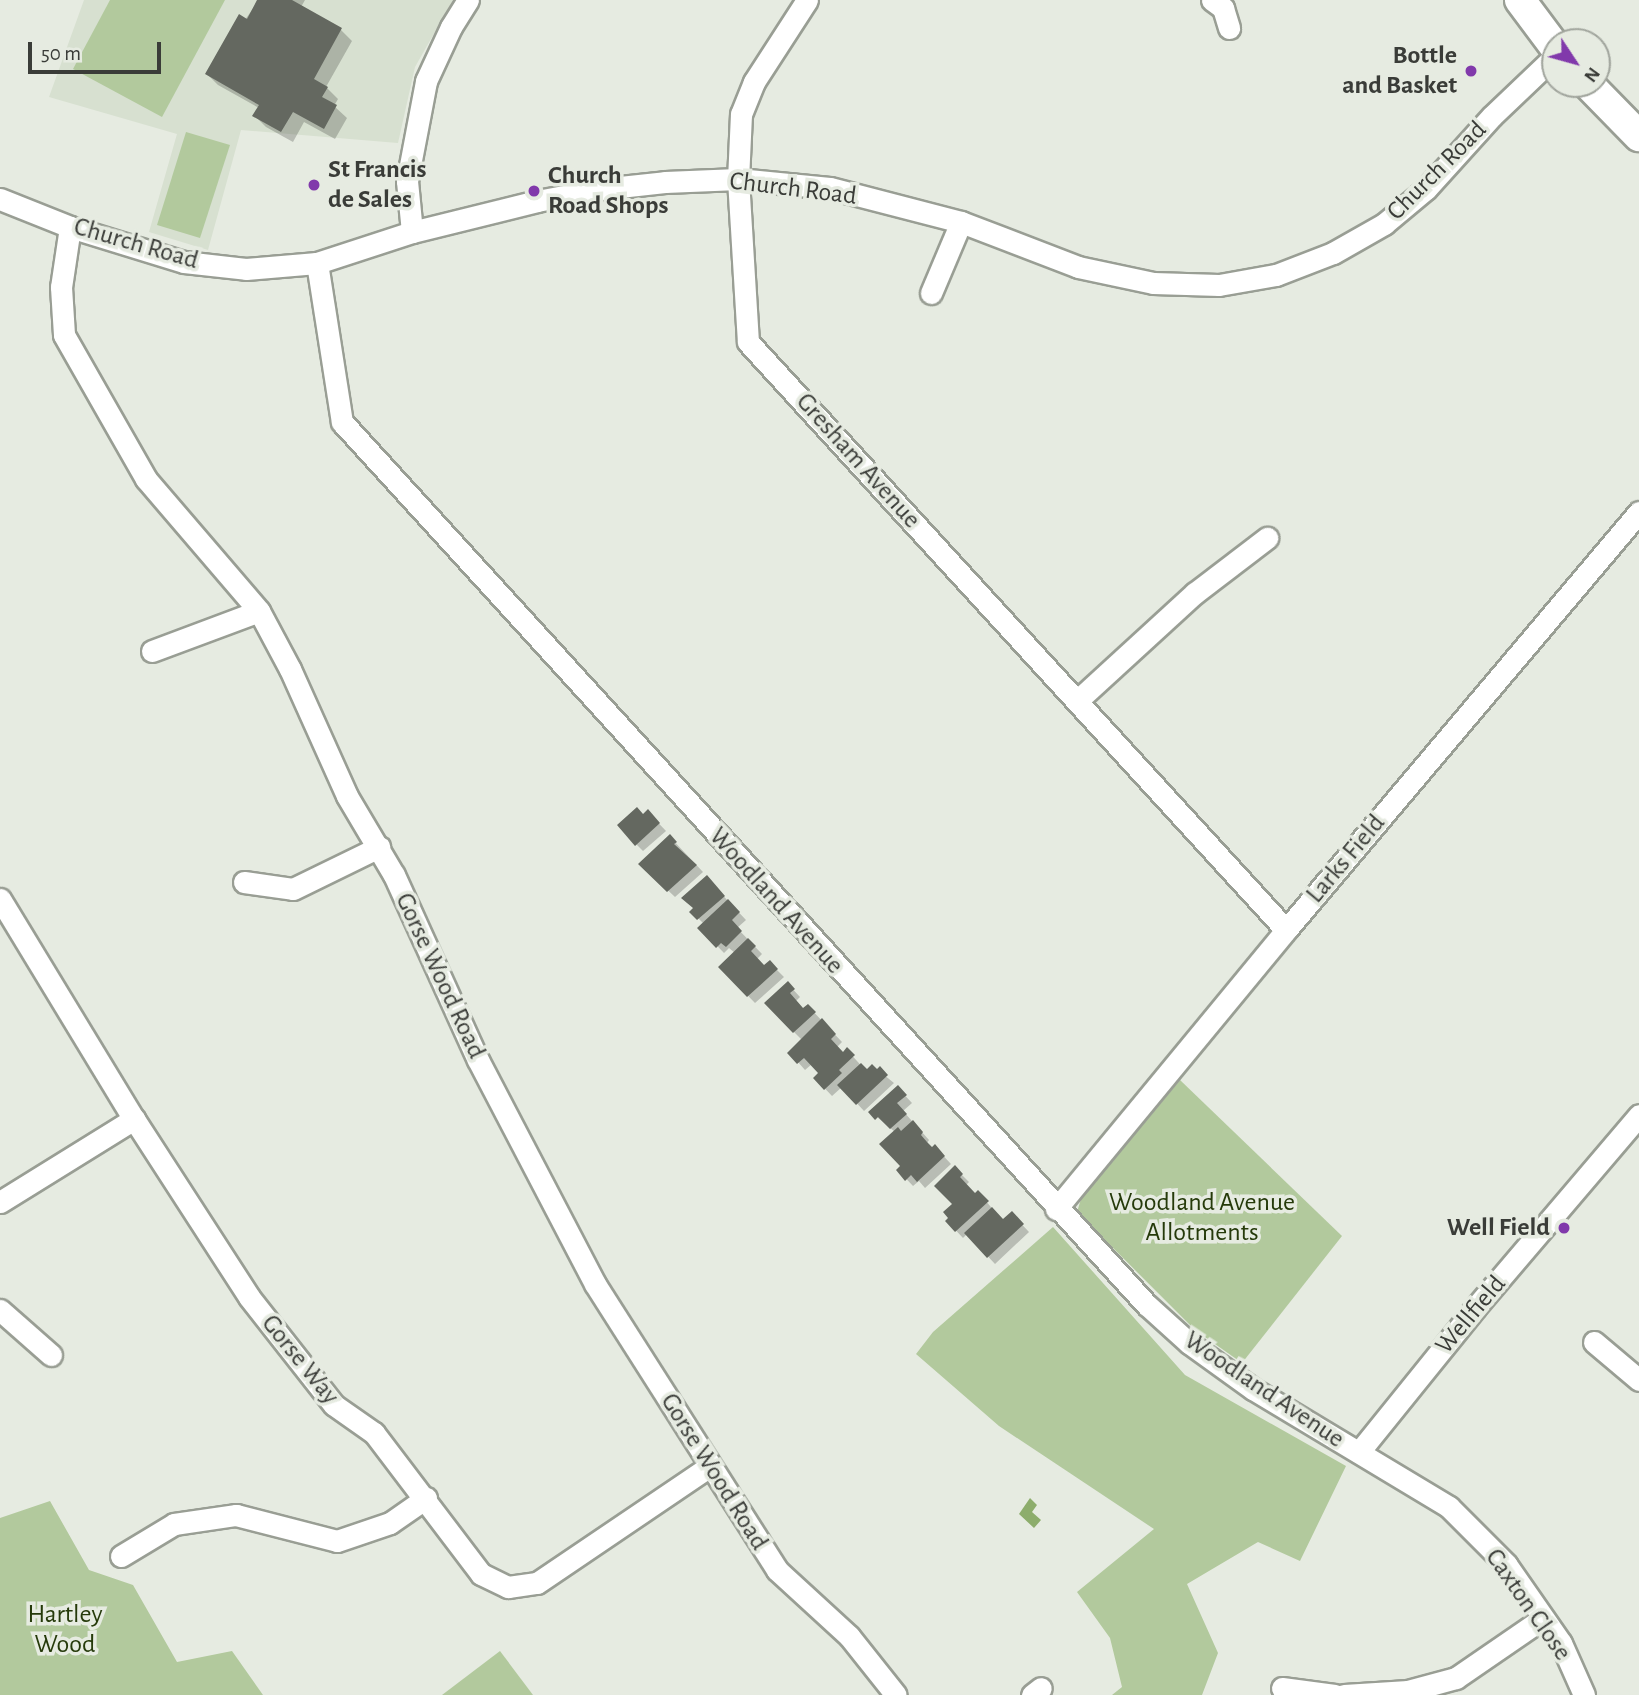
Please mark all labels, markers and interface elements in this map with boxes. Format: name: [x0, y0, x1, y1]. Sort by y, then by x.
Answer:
scale bar: [32, 28, 164, 72]
north arrow: [1541, 28, 1611, 98]
place label: Bottle and Basket: [1342, 40, 1457, 102]
text: 50 m: [41, 43, 81, 64]
marker: Bottle and Basket: [1463, 63, 1479, 79]
text: N: [1580, 64, 1603, 85]
street label: Church Road: [1381, 115, 1493, 227]
place label: St Francis de Sales: [328, 154, 427, 216]
place label: Church Road Shops: [548, 160, 668, 222]
street label: Church Road: [728, 166, 858, 212]
marker: St Francis de Sales: [306, 177, 322, 193]
marker: Church Road Shops: [526, 183, 542, 199]
street label: Church Road: [70, 211, 202, 277]
street label: Gresham Avenue: [789, 387, 927, 535]
street label: Larks Field: [1300, 808, 1392, 910]
street label: Woodland Avenue: [702, 821, 850, 981]
street label: Gorse Wood Road: [388, 888, 492, 1064]
park label: Woodland Avenue Allotments: [1109, 1187, 1295, 1248]
place label: Well Field: [1447, 1212, 1550, 1244]
marker: Well Field: [1556, 1220, 1572, 1236]
street label: Wellfield: [1429, 1269, 1513, 1361]
street label: Gorse Way: [254, 1309, 346, 1411]
street label: Woodland Avenue: [1178, 1325, 1350, 1455]
street label: Gorse Wood Road: [653, 1388, 775, 1556]
street label: Caxton Close: [1478, 1543, 1578, 1667]
park label: Hartley Wood: [27, 1599, 103, 1660]

